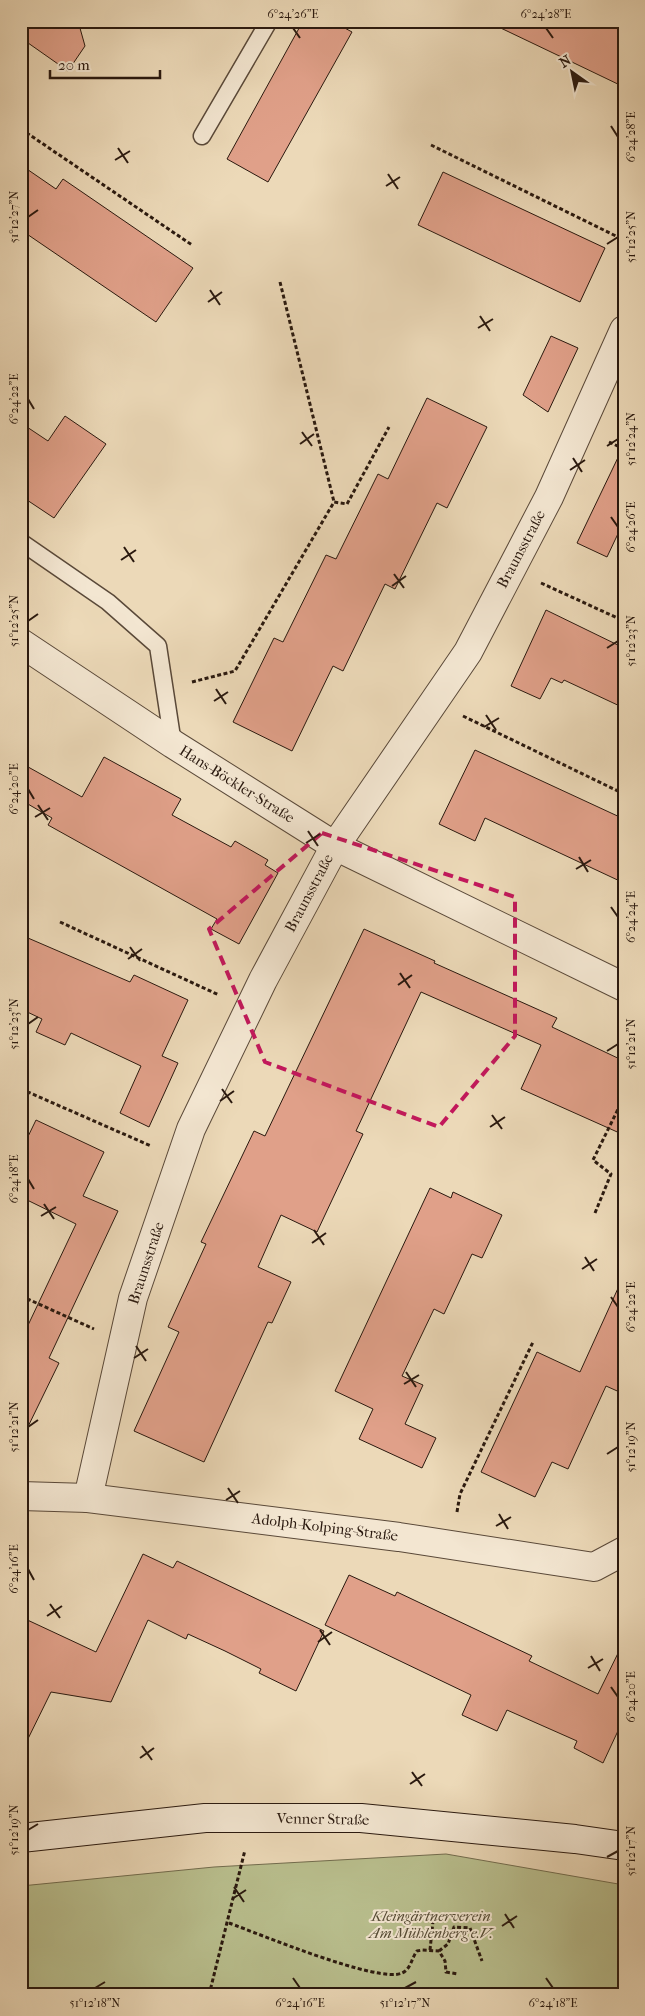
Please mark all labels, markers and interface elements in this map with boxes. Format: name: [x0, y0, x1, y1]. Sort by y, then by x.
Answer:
text: 6°24'26"E: [267, 7, 319, 21]
text: 6°24'28"E: [521, 7, 571, 21]
scale bar: [50, 48, 160, 80]
north arrow: [548, 48, 598, 98]
text: N: [556, 51, 575, 72]
text: 20 m: [58, 56, 90, 74]
text: 6°24'28"E: [624, 112, 638, 162]
text: 51°12'27"N: [7, 191, 21, 243]
text: 51°12'25"N: [624, 211, 638, 263]
text: 6°24'22"E: [7, 373, 21, 425]
text: 51°12'24"N: [624, 412, 638, 466]
text: 6°24'26"E: [624, 501, 638, 553]
street label: Braunsstraße: [493, 506, 549, 591]
text: 51°12'25"N: [7, 595, 21, 647]
text: 51°12'23"N: [624, 615, 638, 667]
street label: Hans-Böckler-Straße: [176, 741, 298, 827]
text: 6°24'20"E: [7, 763, 21, 815]
street label: Braunsstraße: [281, 850, 337, 935]
text: 6°24'24"E: [624, 891, 638, 943]
text: 51°12'23"N: [7, 998, 21, 1050]
text: 51°12'21"N: [624, 1018, 638, 1070]
text: 6°24'18"E: [7, 1154, 21, 1204]
street label: Braunsstraße: [124, 1219, 168, 1306]
text: 6°24'22"E: [624, 1281, 638, 1333]
text: 51°12'21"N: [7, 1401, 21, 1453]
text: 51°12'19"N: [624, 1421, 638, 1473]
street label: Adolph-Kolping-Straße: [250, 1509, 400, 1545]
text: 6°24'16"E: [7, 1544, 21, 1594]
text: 6°24'20"E: [624, 1671, 638, 1723]
text: 51°12'19"N: [7, 1804, 21, 1856]
street label: Venner Straße: [275, 1809, 370, 1829]
text: 51°12'17"N: [624, 1826, 638, 1876]
park label: Kleingärtnerverein Am Mühlenberg e.V.: [367, 1907, 495, 1942]
text: 51°12'18"N: [70, 1996, 120, 2010]
text: 6°24'16"E: [275, 1996, 325, 2010]
text: 51°12'17"N: [380, 1996, 430, 2010]
text: 6°24'18"E: [528, 1996, 578, 2010]

